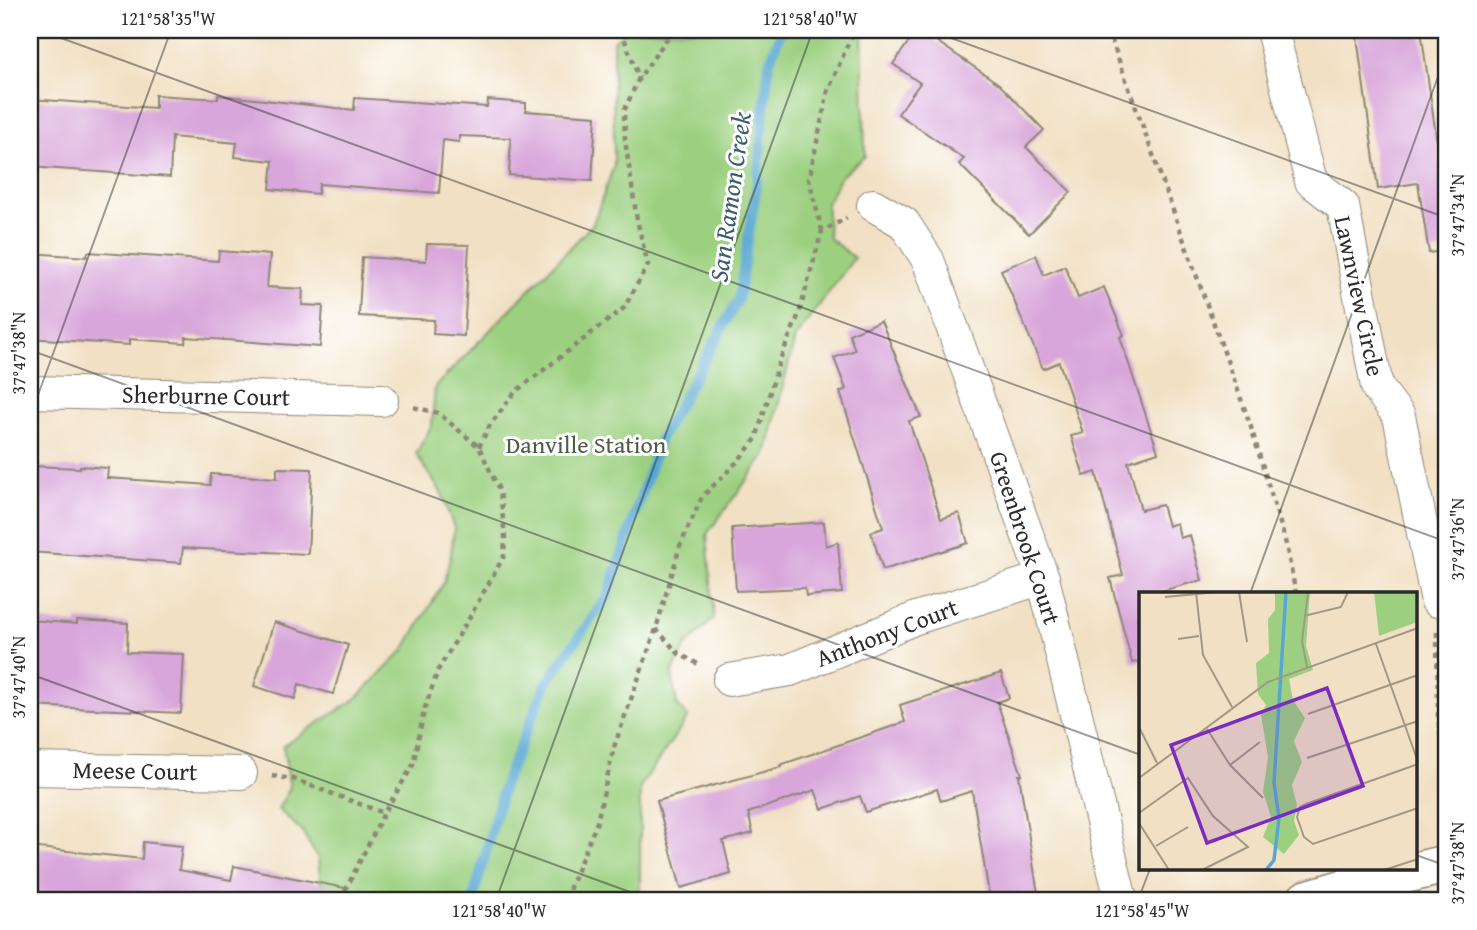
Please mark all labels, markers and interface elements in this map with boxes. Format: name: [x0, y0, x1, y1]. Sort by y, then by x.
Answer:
text: 121°58'35"W: [121, 5, 216, 32]
text: 121°58'40"W: [763, 5, 858, 32]
water label: San Ramon Creek: [698, 109, 761, 284]
text: 37°47'34"N: [1444, 173, 1471, 256]
street label: Lawnview Circle: [1325, 213, 1394, 379]
text: 37°47'38"N: [5, 311, 32, 394]
street label: Sherburne Court: [122, 377, 291, 414]
park label: Danville Station: [506, 427, 667, 462]
street label: Greenbrook Court: [981, 447, 1070, 629]
text: 37°47'36"N: [1444, 497, 1471, 580]
street label: Anthony Court: [811, 589, 963, 676]
inset map: [1139, 592, 1418, 870]
text: 37°47'40"N: [5, 635, 32, 718]
street label: Meese Court: [72, 752, 198, 789]
text: 37°47'38"N: [1444, 821, 1471, 904]
text: 121°58'40"W: [452, 897, 547, 924]
text: 121°58'45"W: [1095, 897, 1190, 924]

